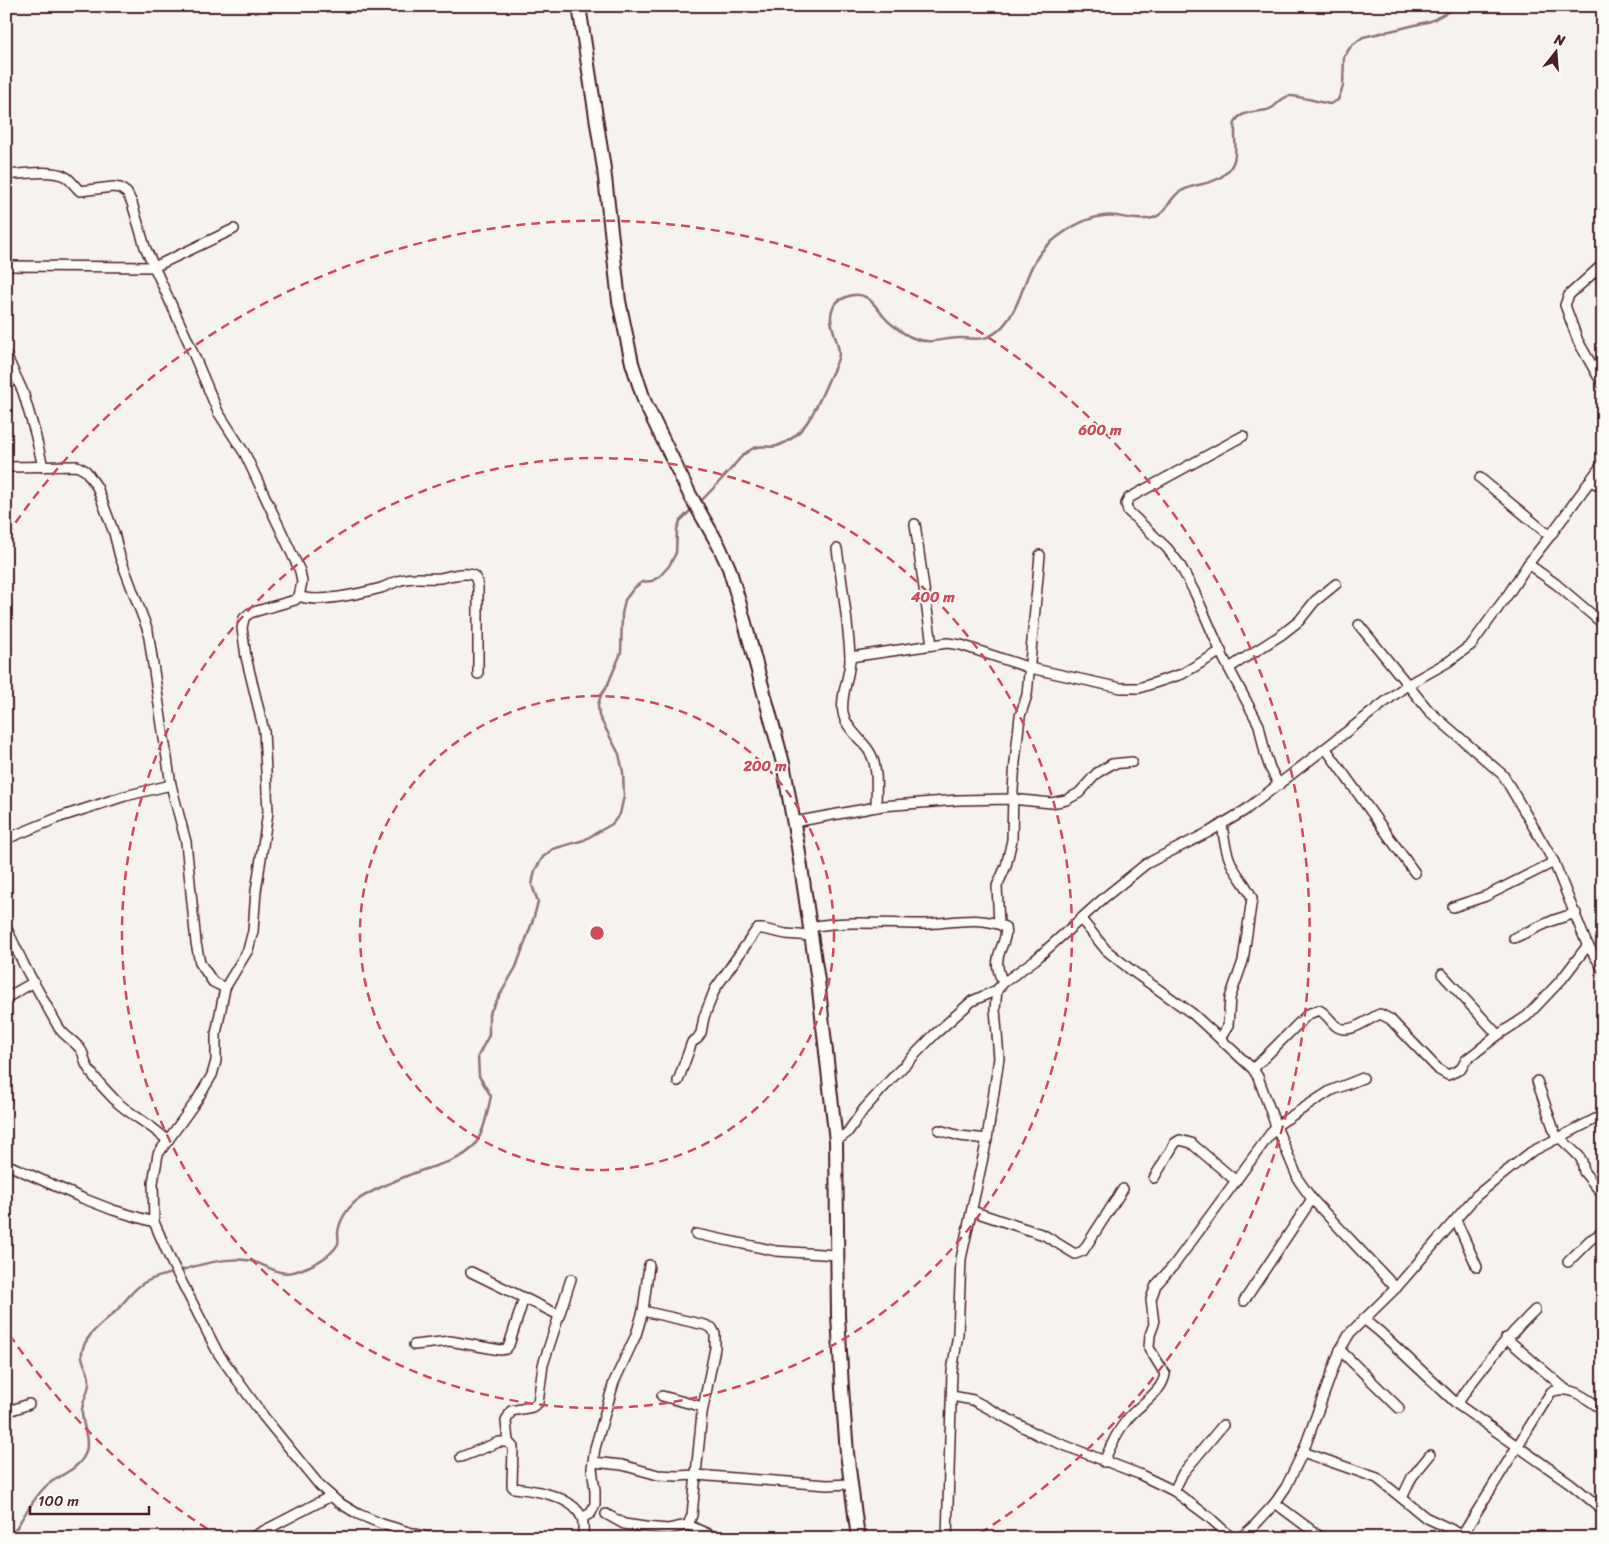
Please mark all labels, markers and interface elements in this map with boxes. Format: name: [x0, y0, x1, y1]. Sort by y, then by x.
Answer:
text: N: [1550, 26, 1568, 54]
north arrow: [1532, 28, 1582, 78]
text: 600 m: [1078, 417, 1122, 443]
text: 400 m: [910, 584, 955, 610]
text: 200 m: [742, 753, 787, 779]
centre of rings: [588, 924, 606, 942]
scale bar: [30, 1484, 149, 1516]
text: 100 m: [38, 1488, 79, 1514]

